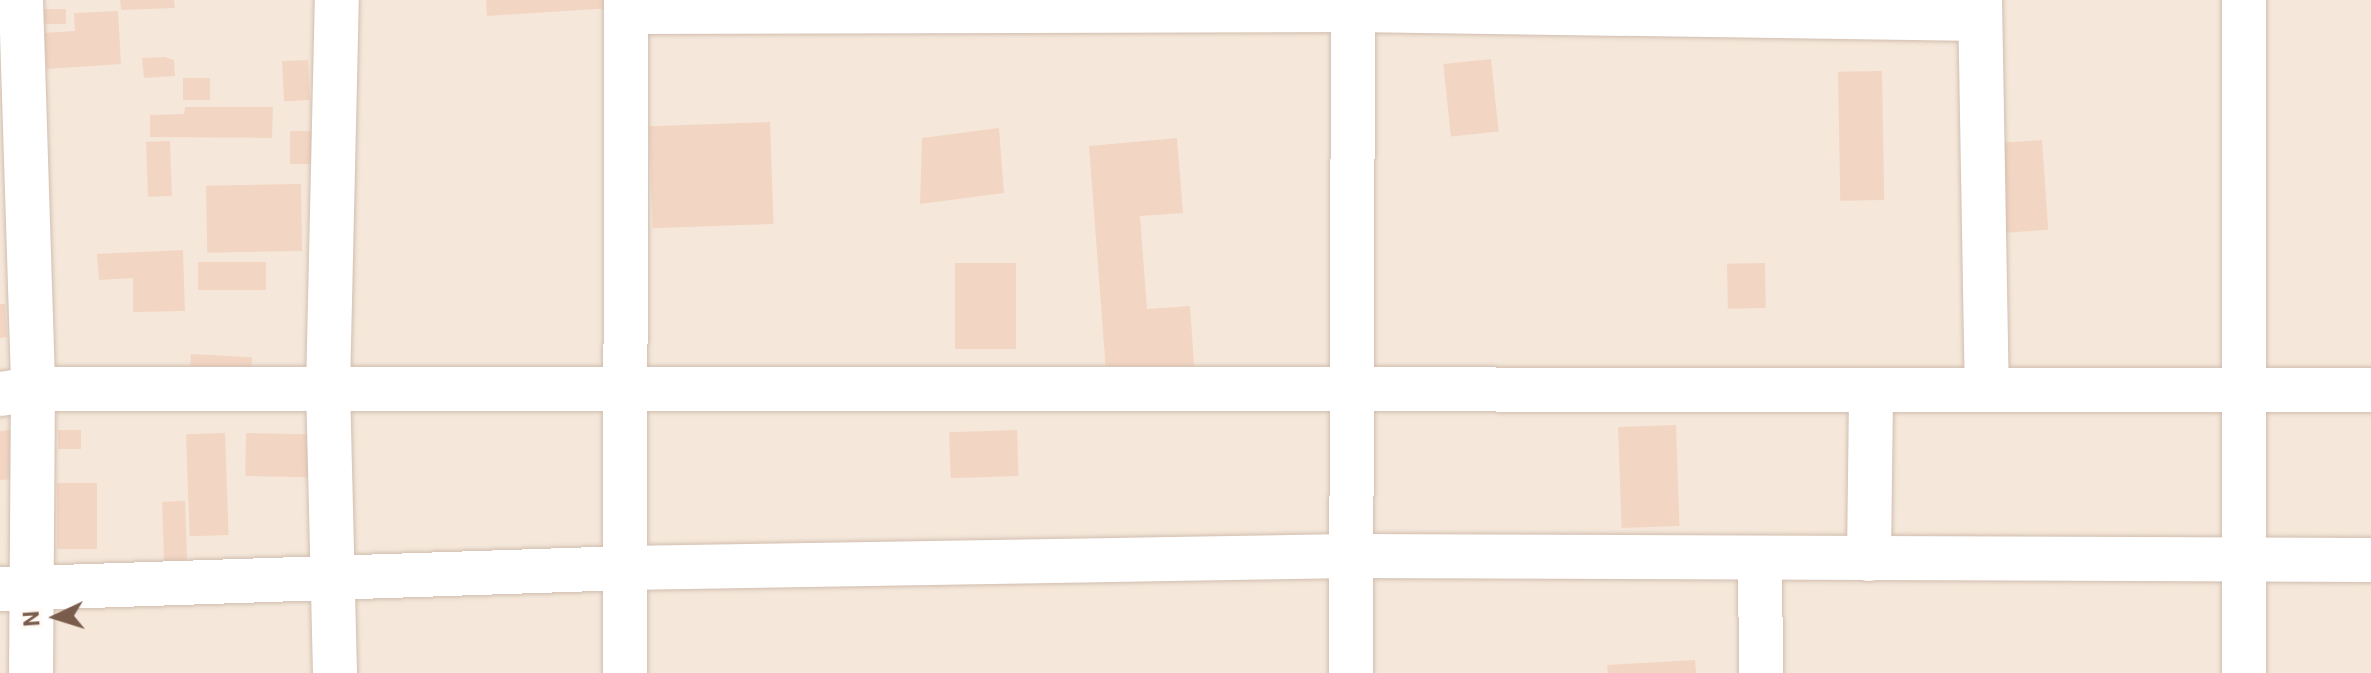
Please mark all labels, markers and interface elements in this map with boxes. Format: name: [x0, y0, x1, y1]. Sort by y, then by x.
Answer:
north arrow: [16, 577, 96, 657]
text: N: [19, 610, 45, 627]

